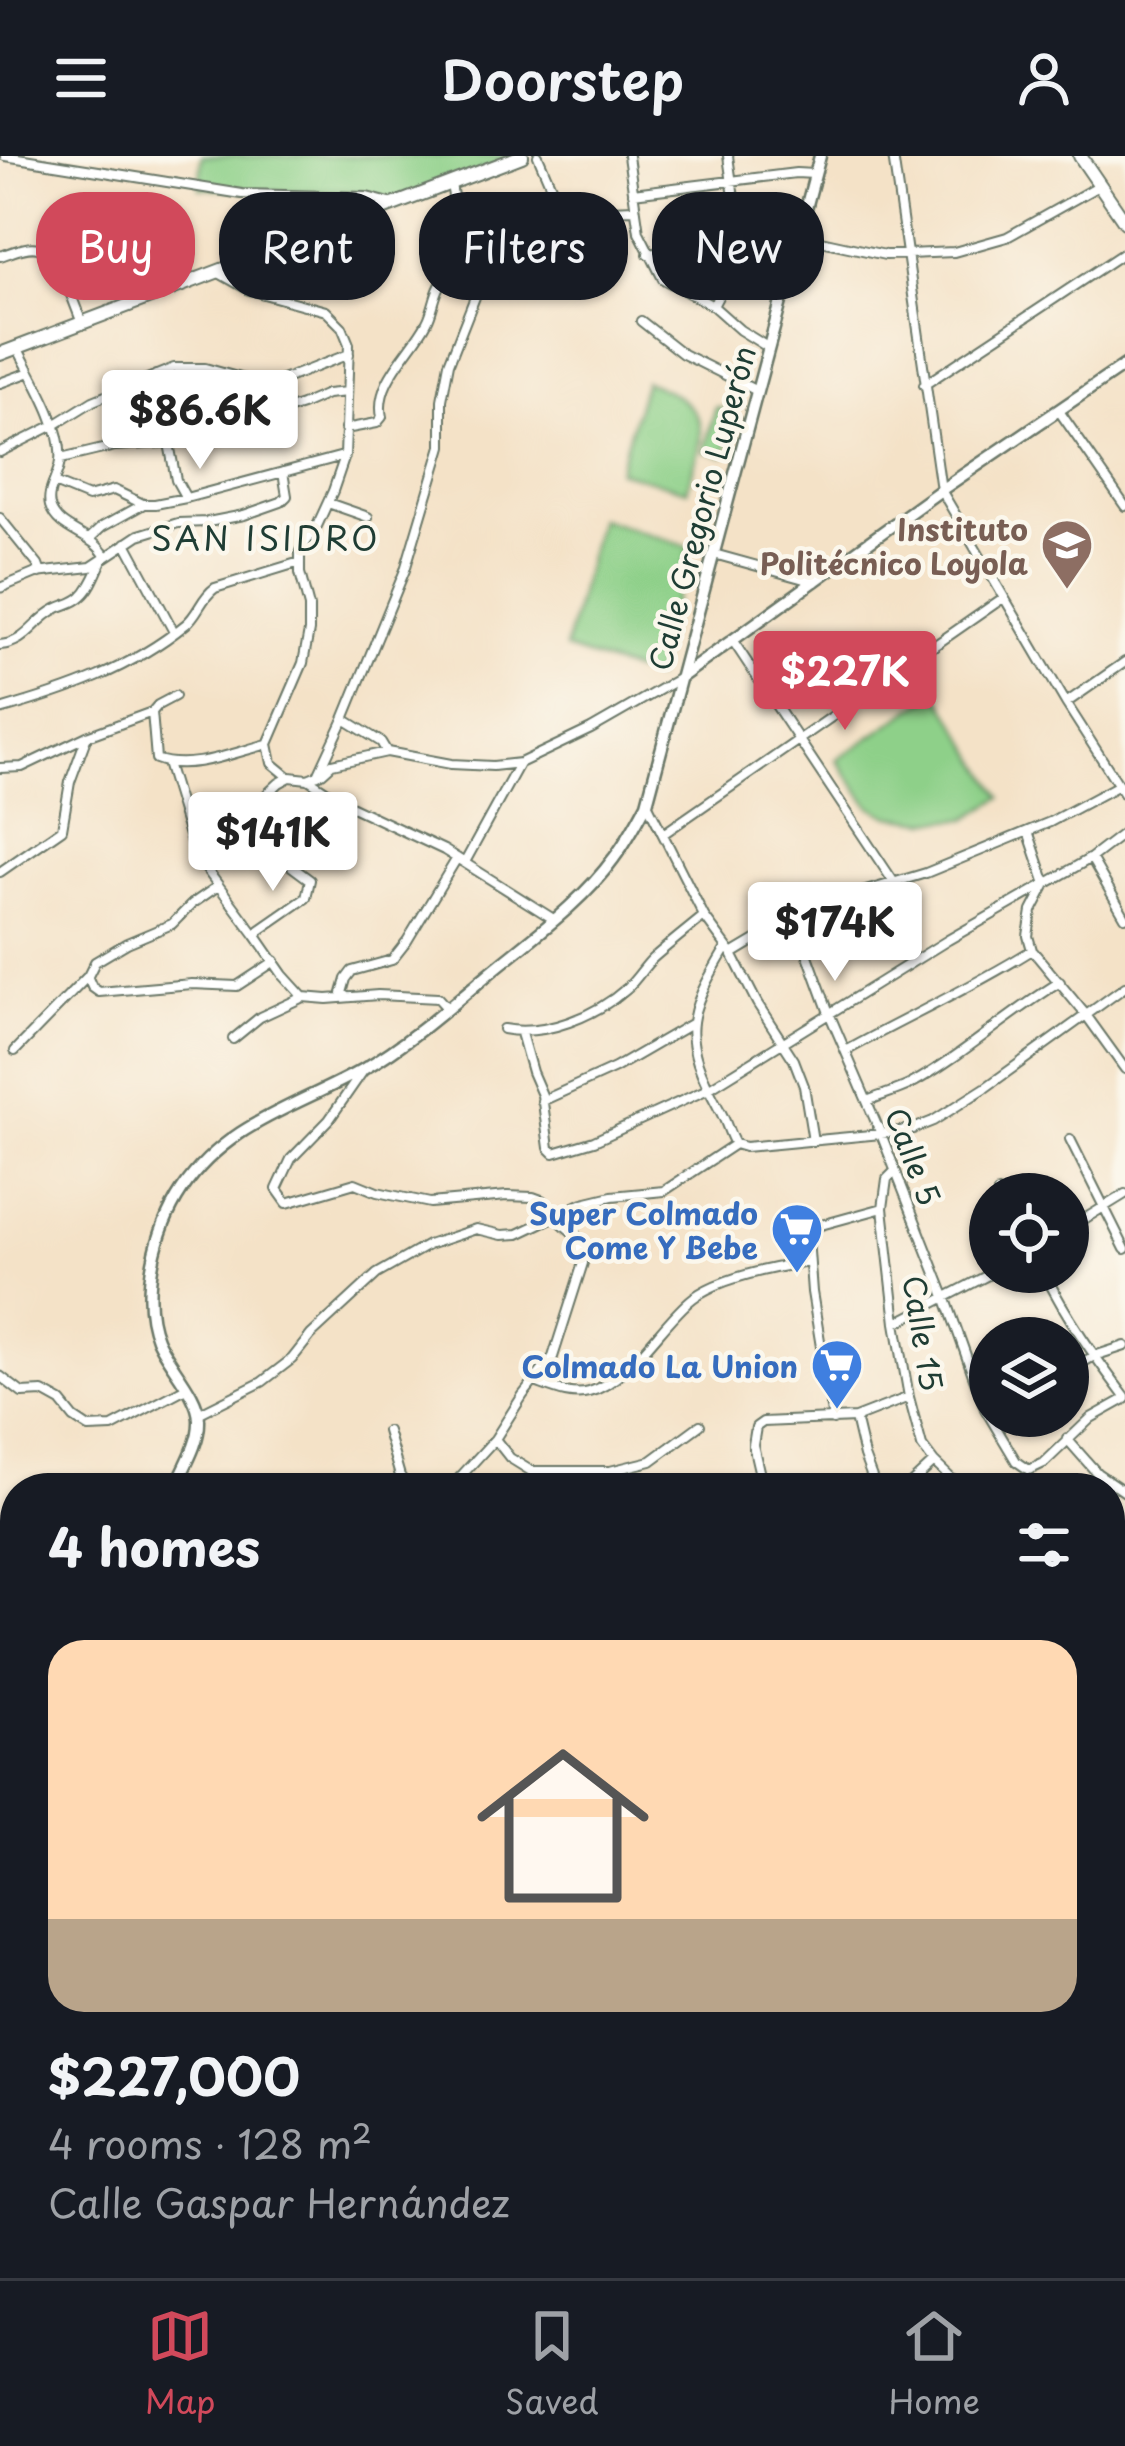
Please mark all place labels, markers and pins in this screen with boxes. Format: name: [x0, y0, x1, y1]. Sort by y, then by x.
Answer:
pin: $86.6K: [102, 370, 298, 472]
place label: Instituto Politécnico Loyola: [760, 506, 1029, 585]
school or university icon: Instituto Politécnico Loyola: [1039, 517, 1095, 591]
pin: $227K: [761, 631, 929, 733]
pin: $141K: [189, 792, 357, 894]
pin: $174K: [751, 882, 919, 984]
place label: Super Colmado Come Y Bebe: [529, 1190, 758, 1269]
supermarket icon: Super Colmado Come Y Bebe: [769, 1201, 825, 1275]
supermarket icon: Colmado La Union: [809, 1337, 865, 1411]
place label: Colmado La Union: [522, 1343, 798, 1388]

